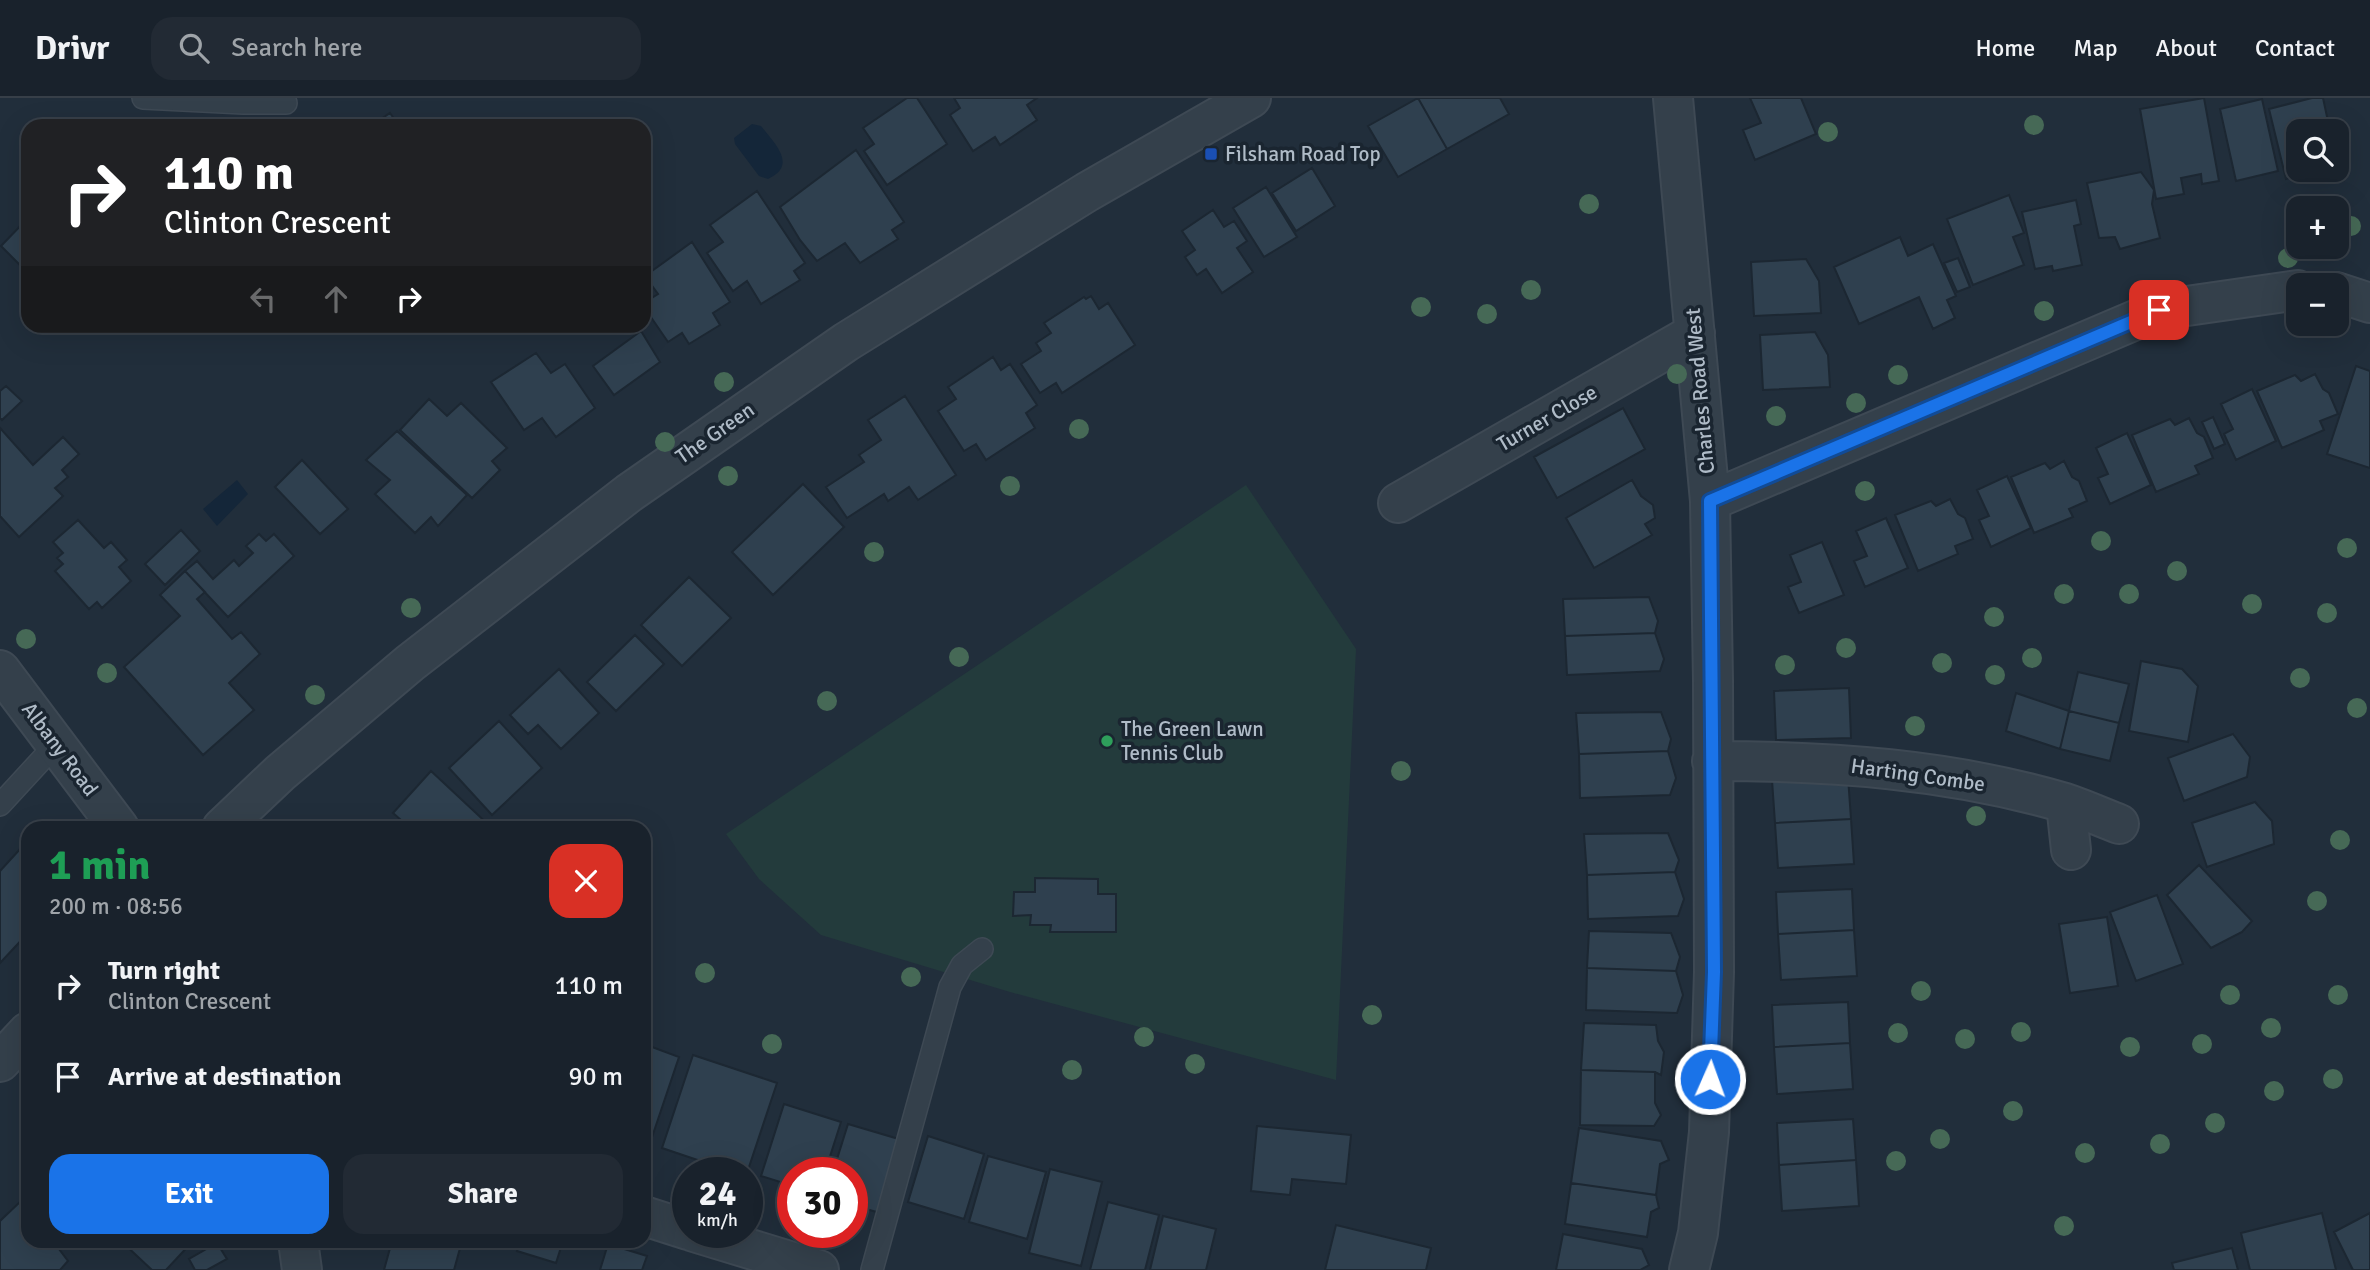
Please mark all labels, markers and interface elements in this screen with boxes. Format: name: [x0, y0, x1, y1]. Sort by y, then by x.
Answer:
search box: [151, 17, 641, 80]
text: Drivr: [35, 28, 109, 69]
icon: search: [175, 29, 213, 67]
text: Search here: [231, 32, 362, 64]
text: Home: [1975, 33, 2035, 63]
text: Map: [2073, 33, 2118, 63]
text: About: [2156, 33, 2217, 63]
text: Contact: [2255, 33, 2335, 63]
map controls: [2286, 119, 2349, 336]
button: search: [2286, 119, 2349, 182]
place label: Filsham Road Top: [1225, 141, 1381, 167]
text: 110 m: [164, 143, 294, 203]
marker: Filsham Road Top: [1203, 146, 1219, 162]
icon: right: [49, 147, 140, 238]
button: +: [2286, 196, 2349, 259]
text: Clinton Crescent: [164, 203, 391, 242]
button: −: [2286, 273, 2349, 336]
icon: left: [244, 280, 282, 318]
icon: ahead: [317, 280, 355, 318]
icon: right: [390, 280, 428, 318]
pin: [2129, 280, 2189, 340]
icon: arrive: [2140, 291, 2178, 329]
street label: Charles Road West: [1680, 307, 1720, 475]
street label: Turner Close: [1492, 379, 1602, 457]
street label: The Green: [671, 396, 759, 470]
street label: Albany Road: [16, 697, 104, 801]
place label: The Green Lawn Tennis Club: [1121, 716, 1264, 766]
marker: The Green Lawn Tennis Club: [1099, 733, 1115, 749]
street label: Harting Combe: [1849, 753, 1987, 797]
text: 1 min: [49, 840, 150, 891]
button: close: [549, 844, 623, 918]
text: 200 m · 08:56: [49, 892, 183, 921]
text: Turn right: [108, 955, 220, 987]
icon: right: [49, 967, 87, 1005]
text: 110 m: [554, 970, 623, 1002]
text: Clinton Crescent: [108, 987, 271, 1016]
position arrow: [1673, 1042, 1747, 1116]
icon: arrive: [49, 1058, 87, 1096]
text: Arrive at destination: [108, 1061, 341, 1093]
text: 90 m: [568, 1061, 623, 1093]
button: Exit: [49, 1154, 329, 1234]
button: Share: [343, 1154, 623, 1234]
speed limit sign: 30: [777, 1157, 868, 1248]
text: 24: [699, 1172, 736, 1215]
text: km/h: [697, 1209, 738, 1231]

